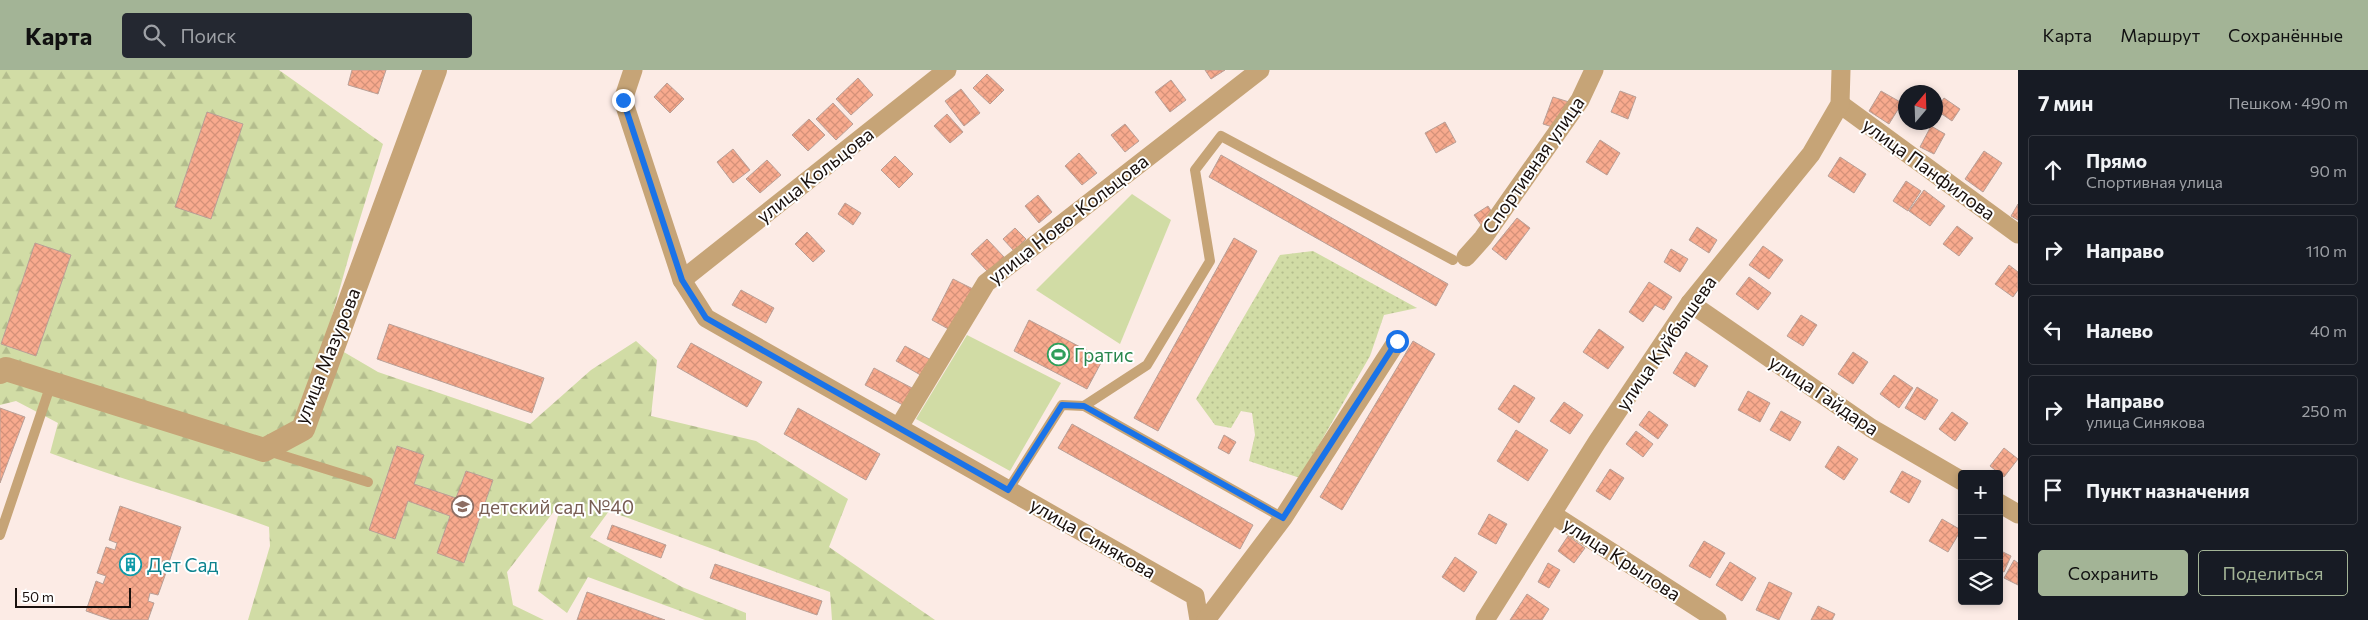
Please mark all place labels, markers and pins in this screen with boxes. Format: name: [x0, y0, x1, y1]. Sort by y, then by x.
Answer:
sports icon: Гратис: [1046, 343, 1070, 367]
place label: Гратис: [1074, 343, 1133, 366]
school or university icon: детский сад №40: [451, 495, 475, 519]
place label: детский сад №40: [479, 495, 634, 518]
building icon: Дет Сад: [119, 553, 143, 577]
place label: Дет Сад: [147, 553, 218, 576]

